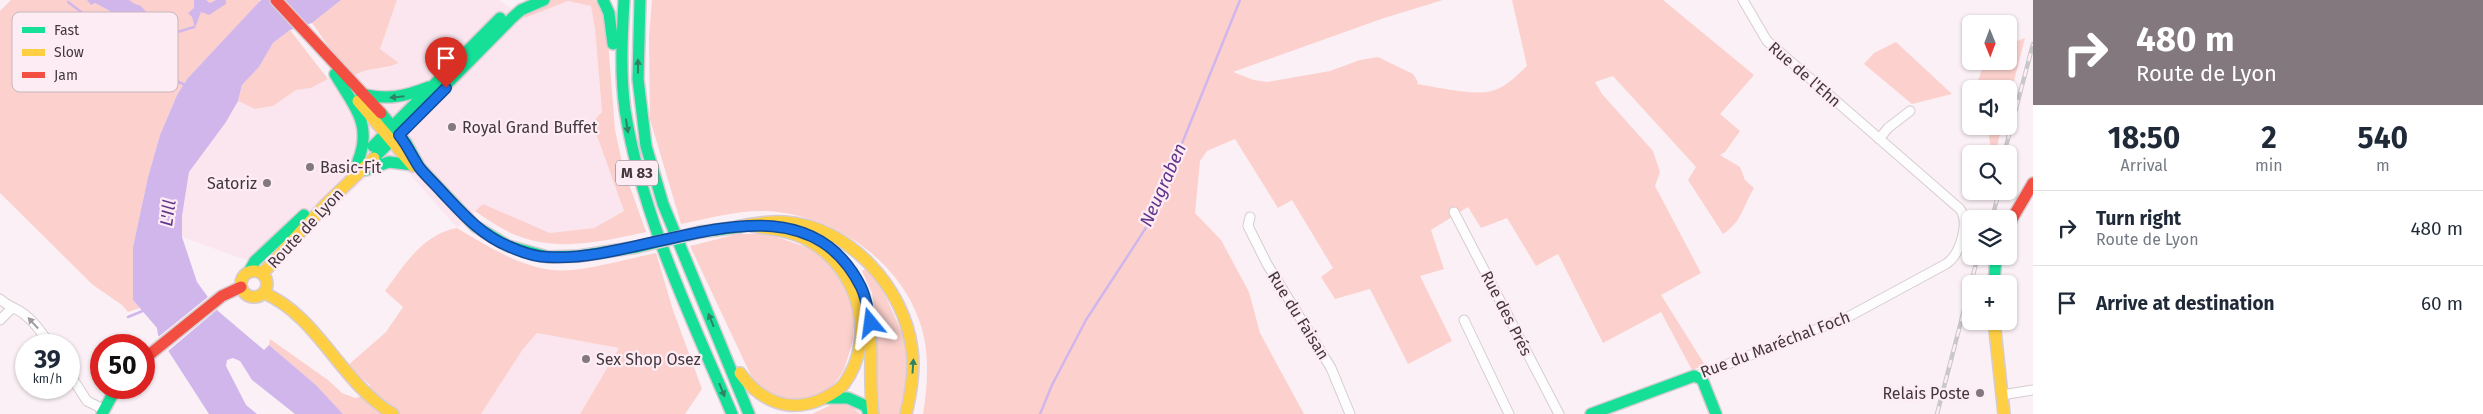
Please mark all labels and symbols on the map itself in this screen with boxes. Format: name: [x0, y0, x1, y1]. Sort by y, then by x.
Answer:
legend: [12, 12, 178, 92]
north arrow: [1962, 15, 2018, 70]
text: Fast: [54, 22, 80, 39]
pin: [425, 37, 467, 88]
street label: Rue de l'Ehn: [1765, 38, 1845, 111]
text: Slow: [54, 44, 84, 61]
one-way arrow: [634, 58, 642, 74]
text: Jam: [54, 67, 78, 84]
one-way arrow: [389, 93, 405, 101]
place label: Royal Grand Buffet: [462, 118, 598, 137]
one-way arrow: [623, 118, 631, 134]
marker: Royal Grand Buffet: [446, 121, 458, 133]
water label: Neugraben: [1135, 140, 1191, 230]
place label: Basic-Fit: [320, 158, 381, 177]
road number: M 83: [616, 160, 658, 186]
marker: Basic-Fit: [304, 161, 316, 173]
place label: Satoriz: [207, 174, 257, 193]
marker: Satoriz: [261, 177, 273, 189]
street label: Route de Lyon: [263, 184, 347, 272]
water label: L'Ill: [155, 198, 181, 228]
street label: Rue du Faisan: [1264, 268, 1333, 363]
street label: Rue des Prés: [1477, 268, 1536, 359]
position arrow: [844, 296, 896, 348]
street label: Rue du Maréchal Foch: [1698, 307, 1853, 382]
one-way arrow: [706, 313, 714, 327]
one-way arrow: [27, 317, 39, 329]
speed limit sign: 50: [90, 334, 155, 399]
place label: Sex Shop Osez: [596, 350, 701, 369]
marker: Sex Shop Osez: [580, 353, 592, 365]
one-way arrow: [909, 357, 917, 373]
one-way arrow: [719, 383, 727, 397]
place label: Relais Poste: [1882, 384, 1970, 403]
marker: Relais Poste: [1974, 387, 1986, 399]

